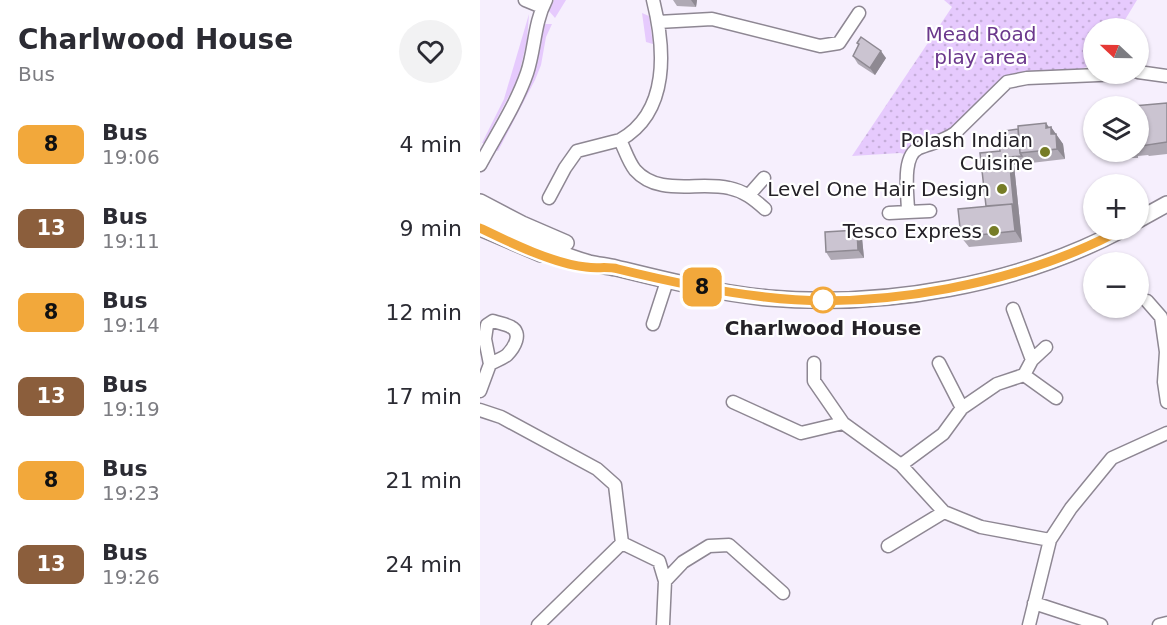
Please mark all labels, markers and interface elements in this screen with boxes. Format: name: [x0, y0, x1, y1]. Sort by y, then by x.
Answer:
north arrow: [1083, 18, 1149, 84]
map controls: [1083, 18, 1149, 318]
button: heart: [399, 20, 462, 83]
park label: Mead Road play area: [925, 22, 1037, 69]
text: Charlwood House: [18, 23, 293, 56]
text: Bus: [18, 62, 55, 86]
button: layers: [1083, 96, 1149, 162]
text: Bus: [102, 120, 148, 145]
place label: Polash Indian Cuisine: [900, 128, 1033, 175]
text: 8: [44, 132, 58, 156]
text: 4 min: [400, 132, 462, 157]
text: 19:06: [102, 145, 160, 169]
marker: Polash Indian Cuisine: [1038, 145, 1052, 159]
button: +: [1083, 174, 1149, 240]
place label: Level One Hair Design: [767, 177, 990, 201]
marker: Level One Hair Design: [995, 182, 1009, 196]
text: Bus: [102, 204, 148, 229]
text: 13: [36, 216, 66, 240]
text: 9 min: [400, 216, 462, 241]
place label: Tesco Express: [842, 219, 982, 243]
marker: Tesco Express: [987, 224, 1001, 238]
text: 19:11: [102, 229, 160, 253]
button: −: [1083, 252, 1149, 318]
line badge: 8: [682, 268, 722, 306]
text: 8: [695, 275, 709, 299]
marker: Charlwood House: [810, 287, 836, 313]
text: Bus: [102, 288, 148, 313]
text: 8: [44, 300, 58, 324]
text: 12 min: [386, 300, 462, 325]
text: 19:14: [102, 313, 160, 337]
place label: Charlwood House: [725, 316, 921, 340]
text: Bus: [102, 372, 148, 397]
text: 13: [36, 384, 66, 408]
text: 17 min: [386, 384, 462, 409]
text: 19:19: [102, 397, 160, 421]
text: Bus: [102, 456, 148, 481]
text: 8: [44, 468, 58, 492]
text: 21 min: [386, 468, 462, 493]
text: 19:23: [102, 481, 160, 505]
text: Bus: [102, 540, 148, 565]
text: 13: [36, 552, 66, 576]
text: 24 min: [386, 552, 462, 577]
text: 19:26: [102, 565, 160, 589]

